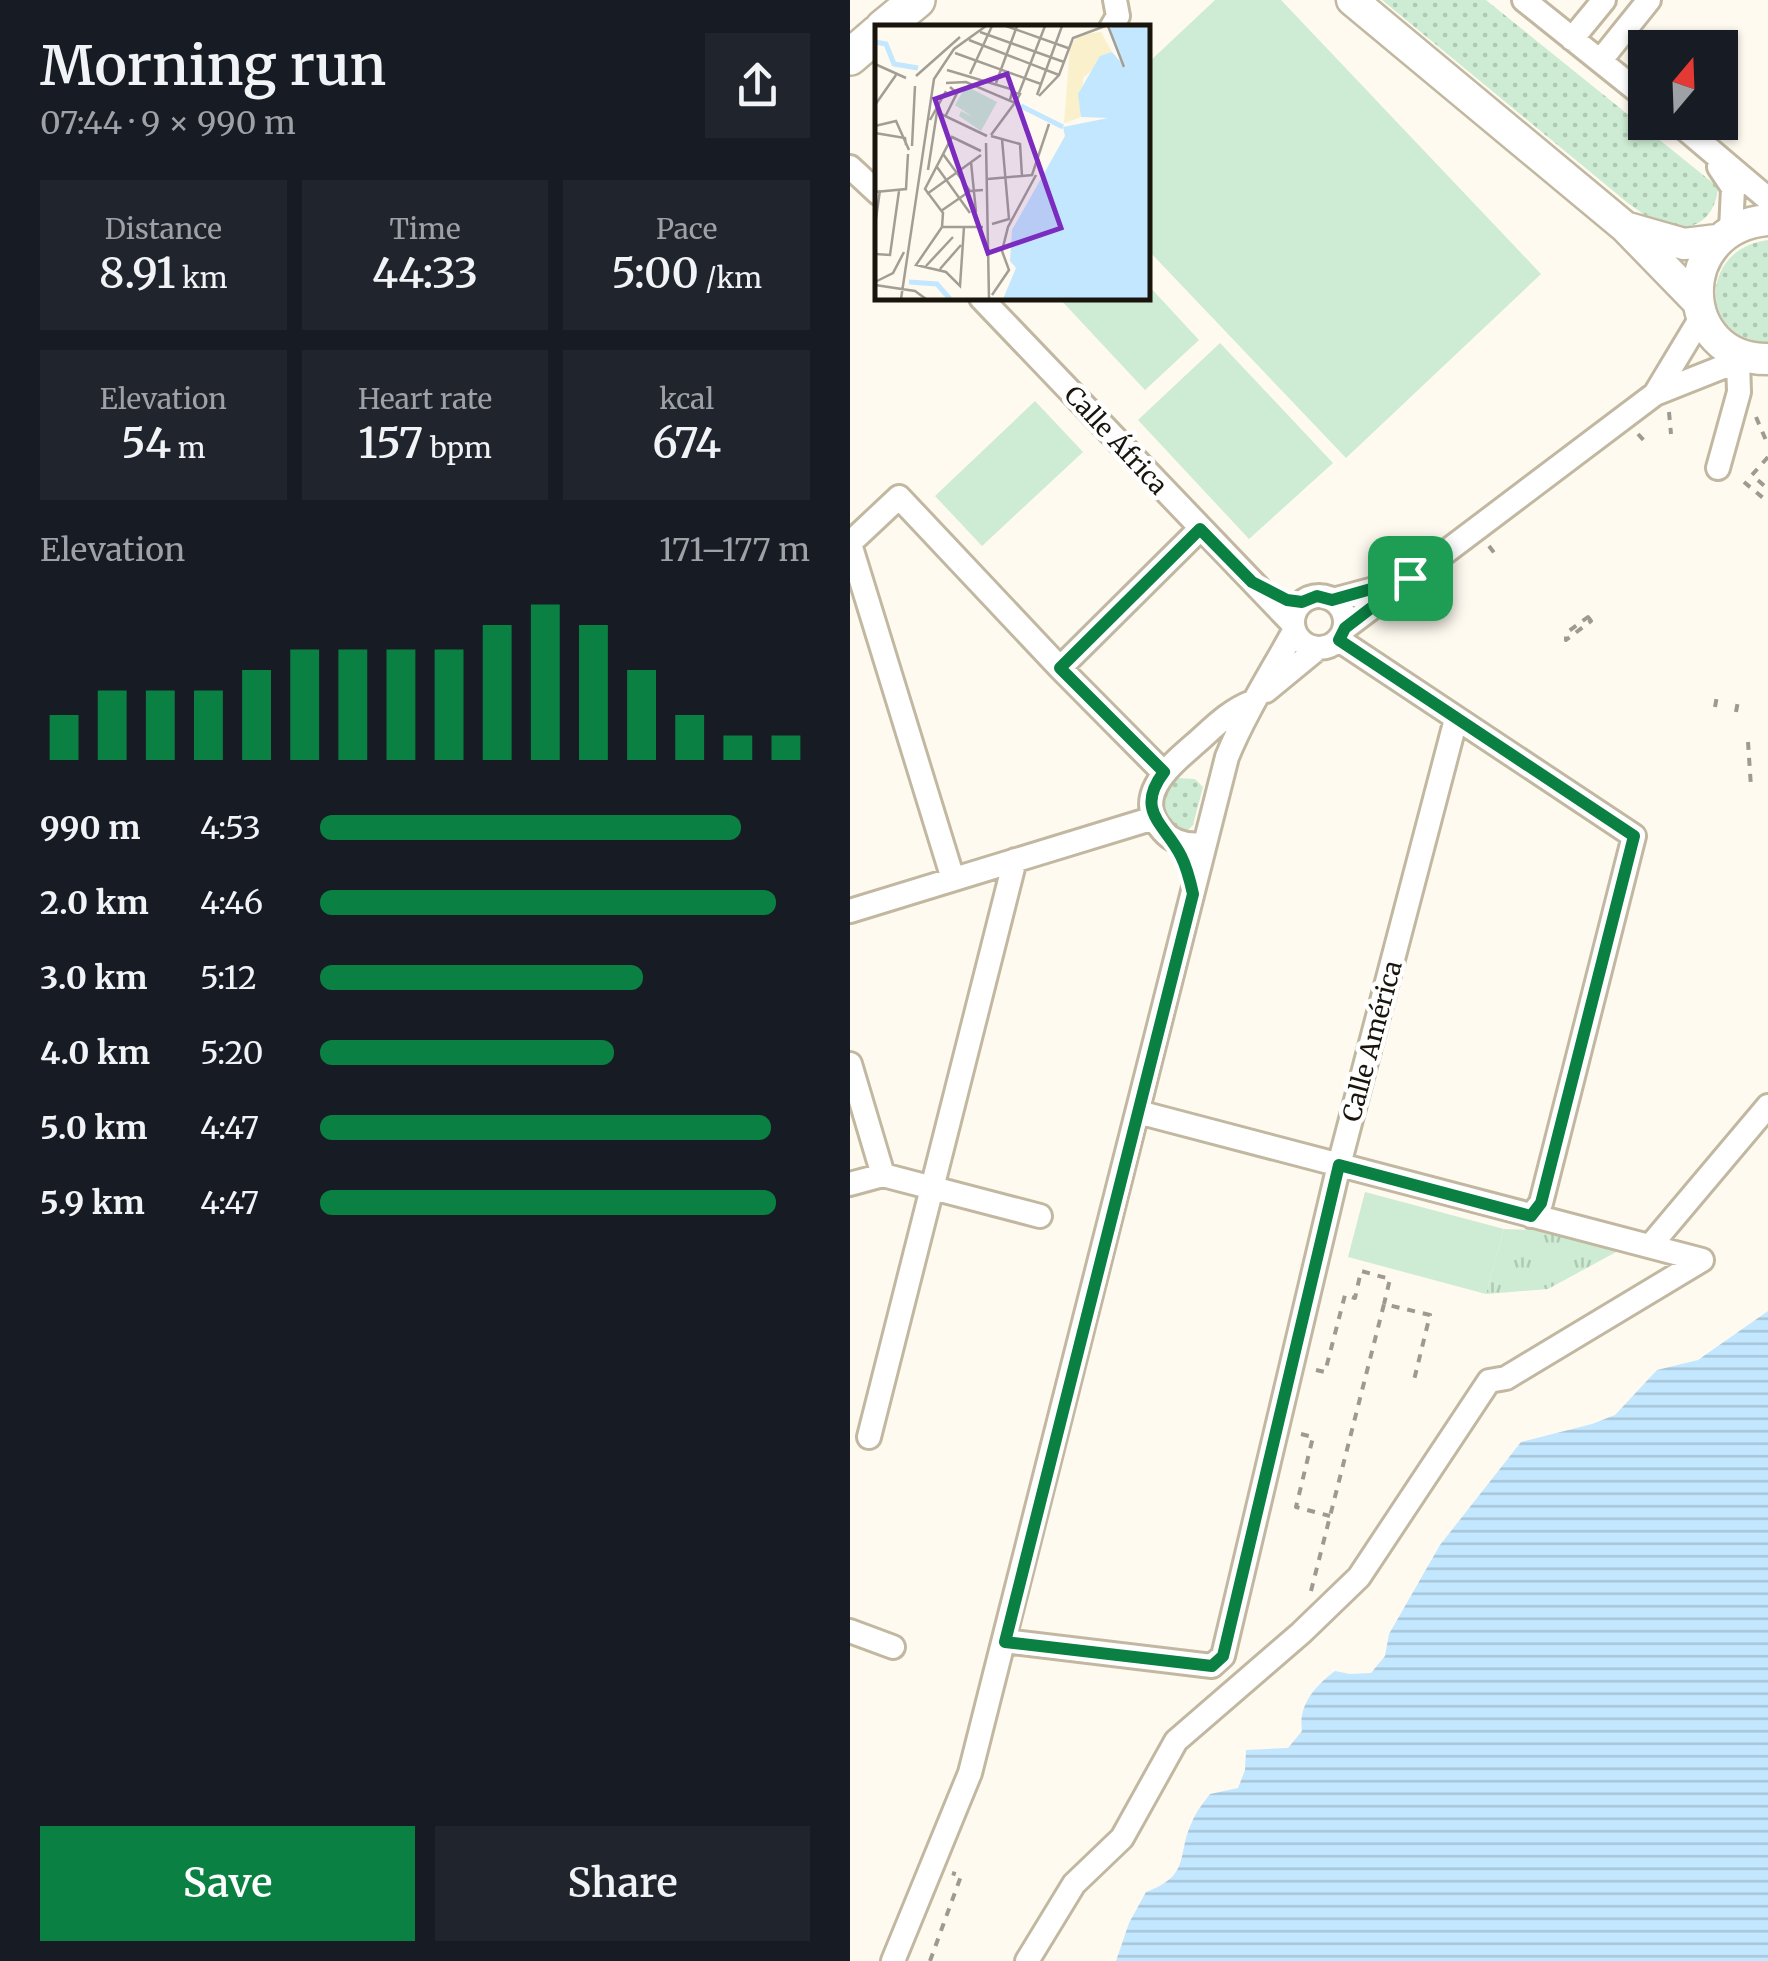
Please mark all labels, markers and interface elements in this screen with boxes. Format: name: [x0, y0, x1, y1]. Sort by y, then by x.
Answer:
inset map: [875, 25, 1150, 300]
north arrow: [1628, 30, 1738, 140]
map controls: [1628, 30, 1738, 140]
text: Morning run: [40, 31, 386, 100]
button: share: [705, 33, 810, 138]
text: 07:44 · 9 × 990 m: [40, 103, 296, 143]
text: Distance: [105, 211, 222, 247]
text: Time: [389, 211, 460, 247]
text: Pace: [656, 211, 717, 247]
text: 8.91: [99, 247, 175, 299]
text: 44:33: [372, 247, 478, 299]
text: 5:00: [611, 247, 699, 299]
text: km: [175, 260, 228, 296]
text: /km: [699, 260, 762, 296]
street label: Calle África: [1058, 379, 1174, 501]
text: Elevation: [100, 381, 227, 417]
text: Heart rate: [358, 381, 492, 417]
text: kcal: [659, 381, 714, 417]
text: 54: [121, 417, 171, 469]
text: 157: [358, 417, 423, 469]
text: 674: [652, 417, 721, 469]
text: m: [171, 430, 206, 466]
text: bpm: [423, 430, 492, 466]
text: Elevation: [40, 530, 185, 570]
text: 171–177 m: [659, 530, 810, 570]
pin: [1368, 536, 1453, 621]
icon: arrive: [1383, 551, 1438, 606]
text: 990 m: [40, 808, 140, 848]
text: 4:53: [200, 808, 261, 848]
text: 2.0 km: [40, 883, 149, 923]
text: 4:46: [200, 883, 263, 923]
street label: Calle América: [1335, 957, 1409, 1125]
text: 3.0 km: [40, 958, 147, 998]
text: 5:12: [200, 958, 257, 998]
text: 4.0 km: [40, 1033, 150, 1073]
text: 5:20: [200, 1033, 263, 1073]
text: 5.0 km: [40, 1108, 147, 1148]
text: 4:47: [200, 1108, 259, 1148]
text: 5.9 km: [40, 1183, 145, 1223]
text: 4:47: [200, 1183, 259, 1223]
button: Save: [40, 1826, 415, 1941]
button: Share: [435, 1826, 810, 1941]

